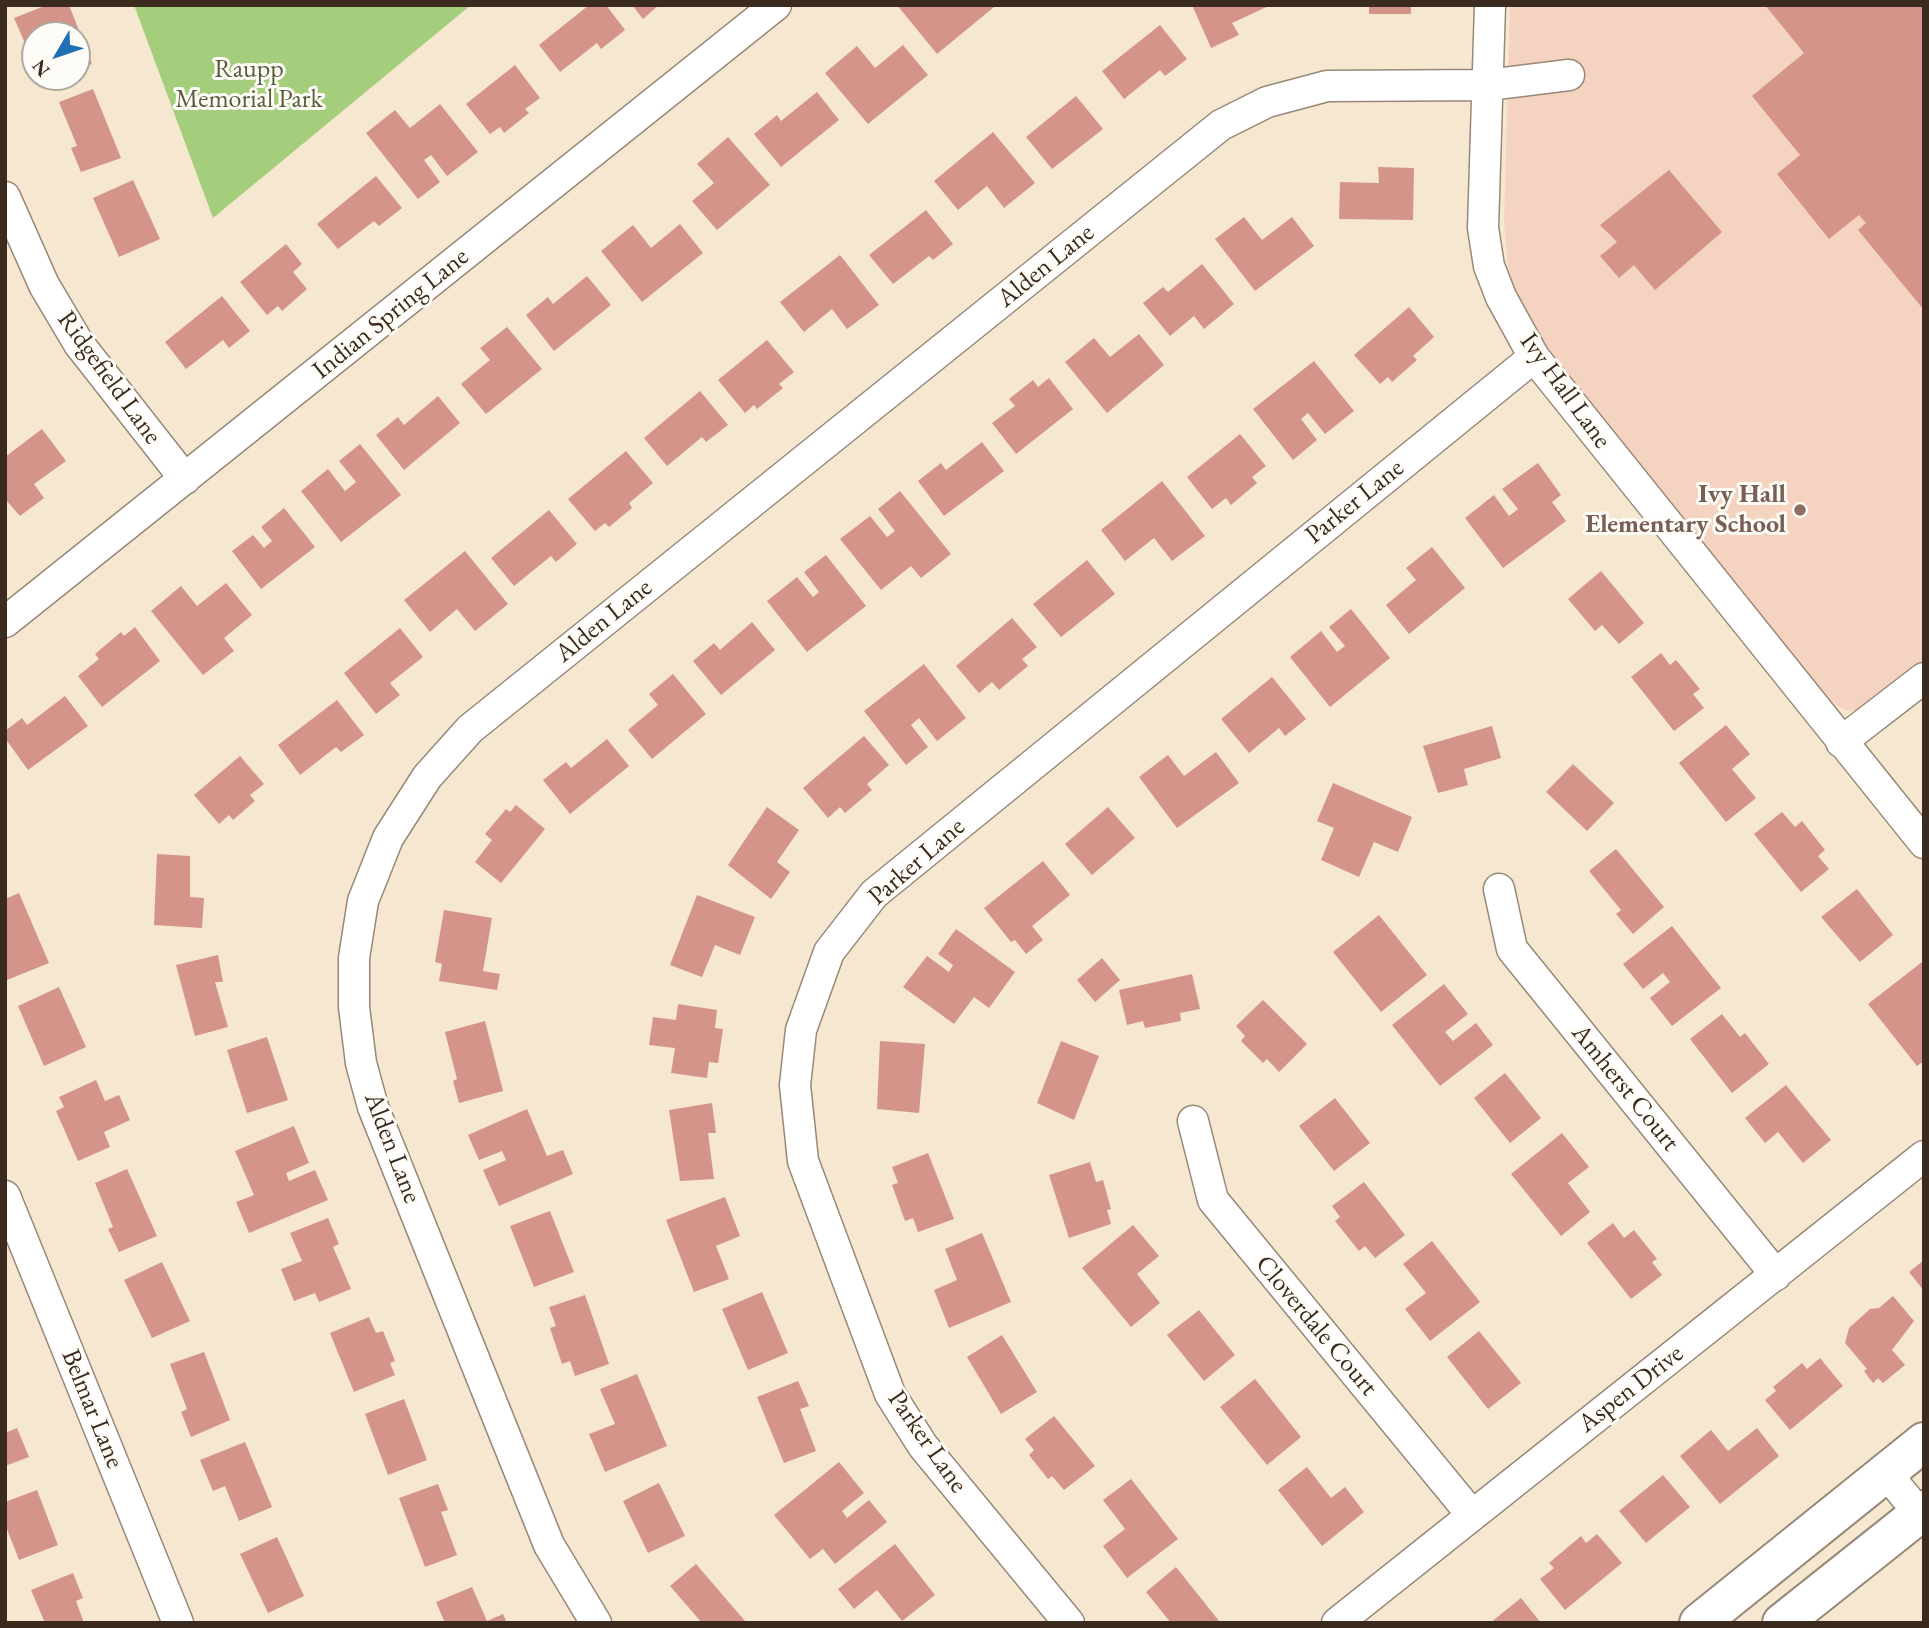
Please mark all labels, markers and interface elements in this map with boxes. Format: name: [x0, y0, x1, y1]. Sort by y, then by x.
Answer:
north arrow: [21, 21, 91, 91]
text: N: [26, 54, 55, 82]
park label: Raupp Memorial Park: [175, 54, 323, 116]
street label: Alden Lane: [991, 217, 1101, 315]
street label: Indian Spring Lane: [307, 242, 475, 386]
street label: Ridgefield Lane: [50, 305, 168, 451]
street label: Ivy Hall Lane: [1513, 327, 1617, 455]
street label: Parker Lane: [1299, 453, 1411, 551]
place label: Ivy Hall Elementary School: [1585, 479, 1786, 540]
marker: Ivy Hall Elementary School: [1792, 502, 1808, 518]
street label: Alden Lane: [549, 572, 659, 670]
street label: Parker Lane: [862, 812, 972, 912]
street label: Amherst Court: [1564, 1018, 1686, 1158]
street label: Alden Lane: [357, 1088, 427, 1208]
street label: Cloverdale Court: [1248, 1249, 1384, 1403]
street label: Aspen Drive: [1572, 1338, 1690, 1440]
street label: Belmar Lane: [54, 1345, 130, 1473]
street label: Parker Lane: [880, 1385, 974, 1499]

